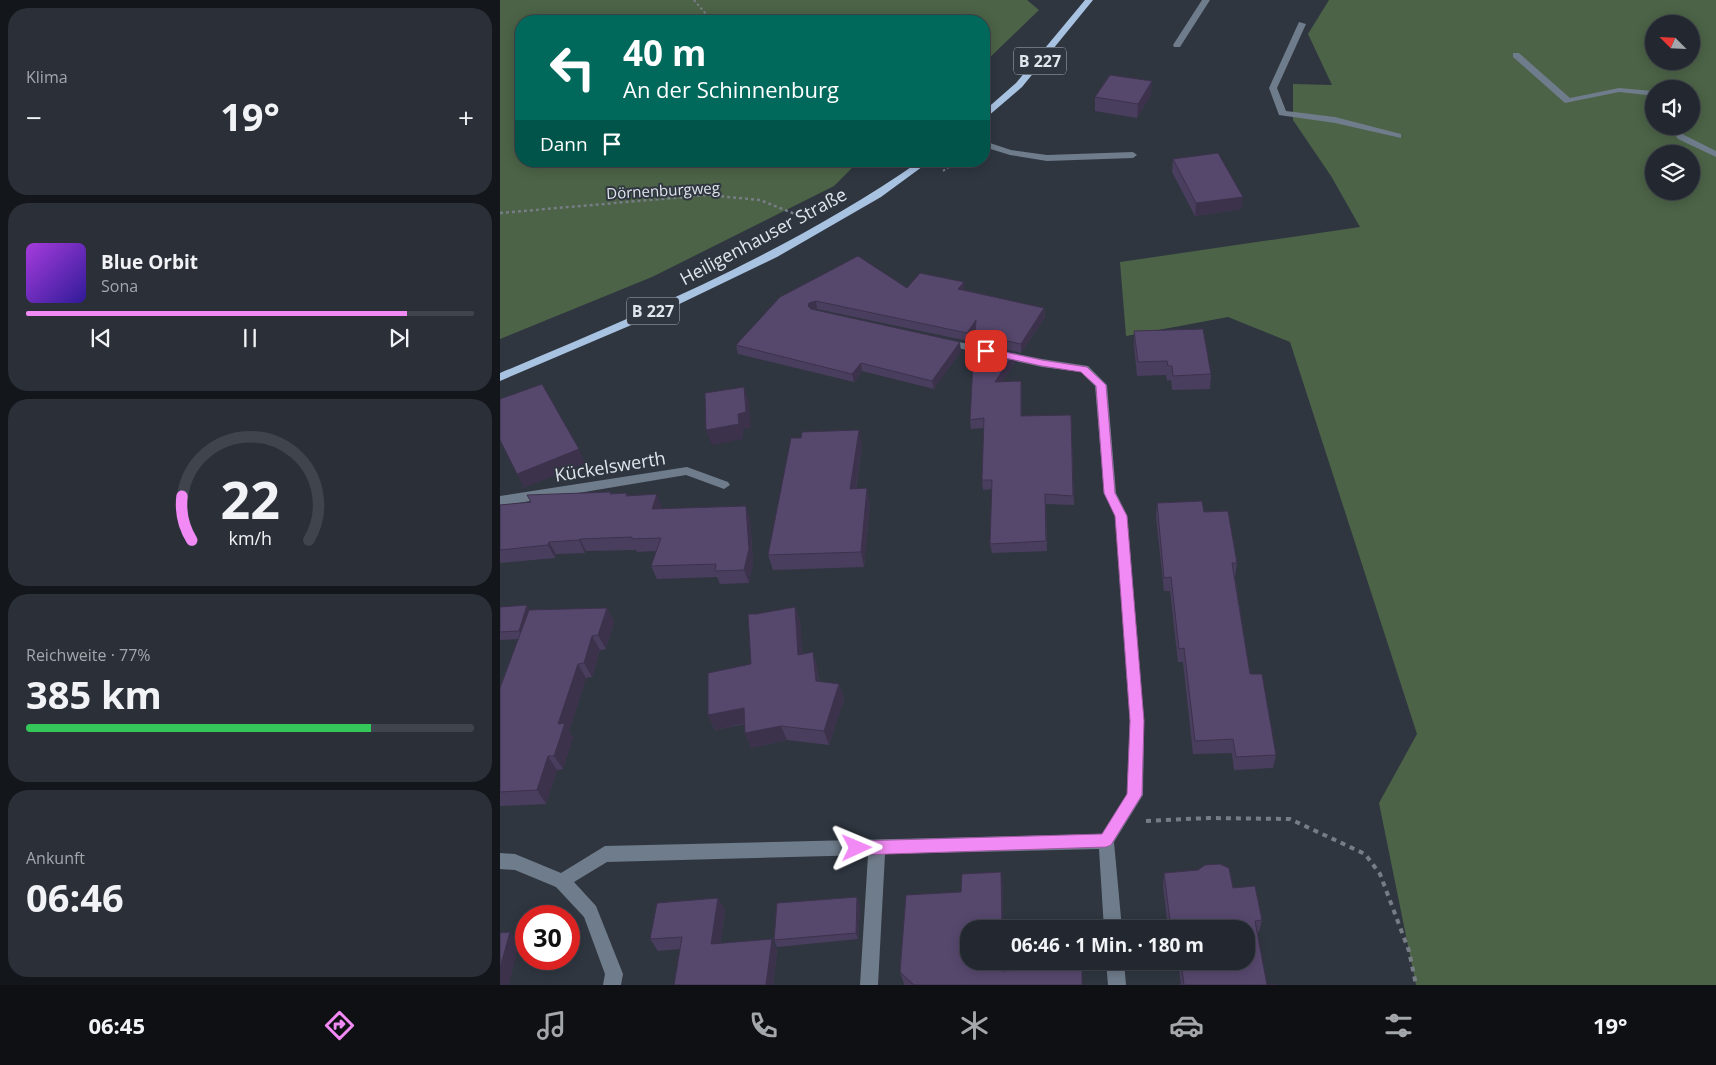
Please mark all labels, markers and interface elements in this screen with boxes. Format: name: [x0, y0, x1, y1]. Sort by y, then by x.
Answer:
north arrow: [1645, 15, 1700, 70]
map controls: [1645, 15, 1700, 200]
text: 40 m: [623, 29, 706, 76]
icon: left: [540, 35, 605, 100]
road number: B 227: [1014, 48, 1066, 74]
text: Klima: [26, 66, 68, 88]
text: An der Schinnenburg: [623, 74, 839, 104]
button: sound: [1645, 80, 1700, 135]
text: 19°: [220, 90, 280, 142]
text: −: [26, 98, 42, 136]
text: +: [458, 98, 474, 136]
icon: arrive: [598, 130, 626, 158]
text: Dann: [540, 131, 588, 157]
button: layers: [1645, 145, 1700, 200]
street label: Dörnenburgweg: [606, 177, 720, 203]
street label: Heiligenhauser Straße: [675, 182, 851, 290]
text: Blue Orbit: [101, 249, 198, 275]
text: Sona: [101, 275, 138, 297]
road number: B 227: [627, 298, 679, 324]
icon: previous: [87, 324, 115, 352]
icon: pause: [236, 324, 264, 352]
icon: next: [385, 324, 413, 352]
pin: [965, 330, 1007, 372]
icon: arrive: [972, 337, 1000, 365]
street label: Kückelswerth: [553, 445, 667, 487]
text: 22: [220, 463, 280, 534]
text: km/h: [228, 526, 272, 550]
text: Reichweite · 77%: [26, 644, 151, 666]
text: 385 km: [26, 668, 162, 720]
position arrow: [830, 821, 882, 873]
text: Ankunft: [26, 847, 85, 869]
text: 06:46: [26, 871, 124, 923]
speed limit sign: 30: [515, 905, 580, 970]
text: 06:46 · 1 Min. · 180 m: [1011, 932, 1204, 958]
icon: directions: [322, 1008, 357, 1043]
icon: music: [534, 1008, 569, 1043]
icon: phone: [746, 1008, 781, 1043]
icon: climate: [957, 1008, 992, 1043]
icon: car: [1169, 1008, 1204, 1043]
icon: filters: [1381, 1008, 1416, 1043]
text: 06:45: [88, 1010, 145, 1040]
text: 19°: [1593, 1010, 1628, 1040]

